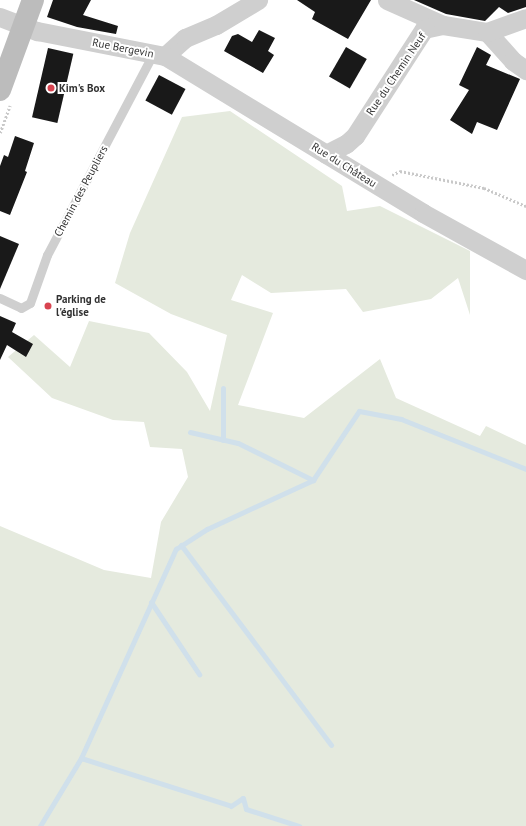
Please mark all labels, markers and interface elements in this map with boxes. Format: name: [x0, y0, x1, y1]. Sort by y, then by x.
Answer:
street label: Rue du Chemin Neuf: [363, 30, 429, 118]
street label: Rue Bergevin: [91, 36, 155, 60]
place label: Kim's Box: [59, 81, 105, 95]
marker: Kim's Box: [46, 83, 56, 93]
street label: Rue du Château: [309, 140, 379, 190]
street label: Chemin des Peupliers: [51, 143, 111, 239]
place label: Parking de l'église: [56, 293, 106, 319]
marker: Parking de l'église: [43, 301, 53, 311]

